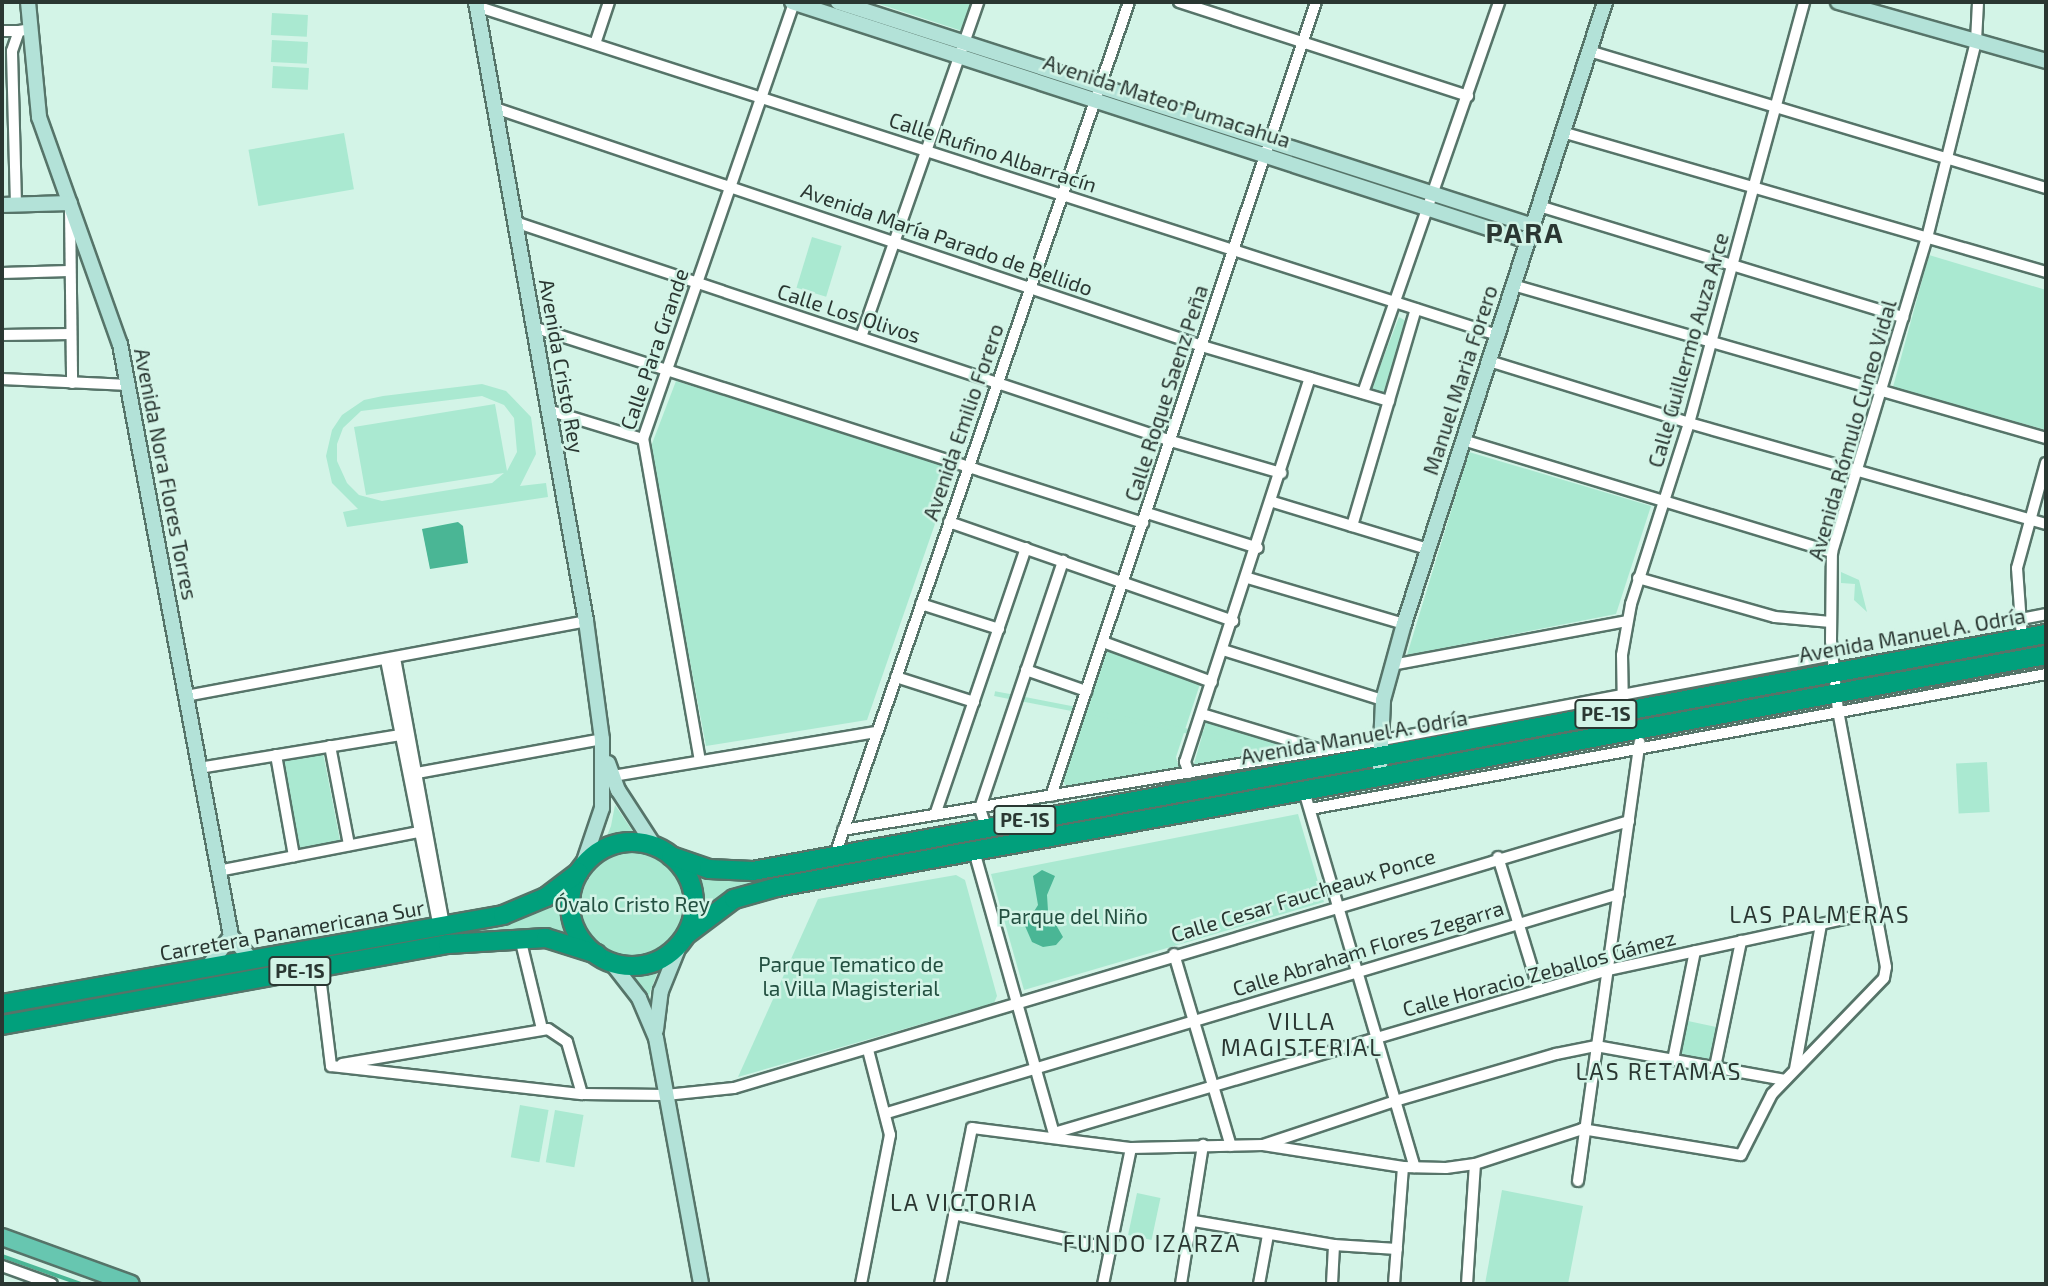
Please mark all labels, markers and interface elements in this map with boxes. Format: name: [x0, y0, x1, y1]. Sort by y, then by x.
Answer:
street label: Avenida Mateo Pumacahua: [1040, 49, 1294, 153]
street label: Calle Rufino Albarracín: [886, 106, 1100, 198]
street label: Avenida María Parado de Bellido: [798, 177, 1096, 301]
district label: PARA: [1486, 215, 1564, 249]
street label: Calle Guillermo Auza Arce: [1642, 229, 1734, 471]
street label: Calle Para Grande: [615, 265, 693, 433]
street label: Avenida Cristo Rey: [534, 277, 590, 455]
street label: Calle Los Olivos: [774, 278, 924, 348]
street label: Calle Roque Saenz Peña: [1119, 282, 1213, 504]
street label: Manuel Maria Forero: [1417, 282, 1503, 478]
street label: Avenida Rómulo Cuneo Vidal: [1803, 297, 1901, 563]
street label: Avenida Emilio Forero: [917, 320, 1009, 524]
street label: Avenida Nora Flores Torres: [129, 346, 203, 602]
street label: Avenida Manuel A. Odría: [1796, 603, 2028, 667]
road number: PE-1S: [1573, 698, 1639, 730]
street label: Avenida Manuel A. Odría: [1238, 705, 1470, 769]
road number: PE-1S: [992, 804, 1058, 835]
street label: Calle Cesar Faucheaux Ponce: [1168, 843, 1438, 947]
park label: Óvalo Cristo Rey: [554, 891, 710, 917]
street label: Carretera Panamericana Sur: [158, 894, 426, 966]
street label: Calle Abraham Flores Zegarra: [1229, 895, 1507, 1001]
district label: LAS PALMERAS: [1731, 900, 1909, 928]
park label: Parque del Niño: [998, 903, 1148, 929]
street label: Calle Horacio Zeballos Gámez: [1400, 924, 1678, 1022]
park label: Parque Tematico de la Villa Magisterial: [758, 951, 944, 1001]
road number: PE-1S: [267, 956, 333, 987]
district label: VILLA MAGISTERIAL: [1222, 1007, 1382, 1061]
district label: LAS RETAMAS: [1577, 1057, 1741, 1085]
district label: LA VICTORIA: [891, 1188, 1037, 1216]
district label: FUNDO IZARZA: [1064, 1229, 1240, 1257]

